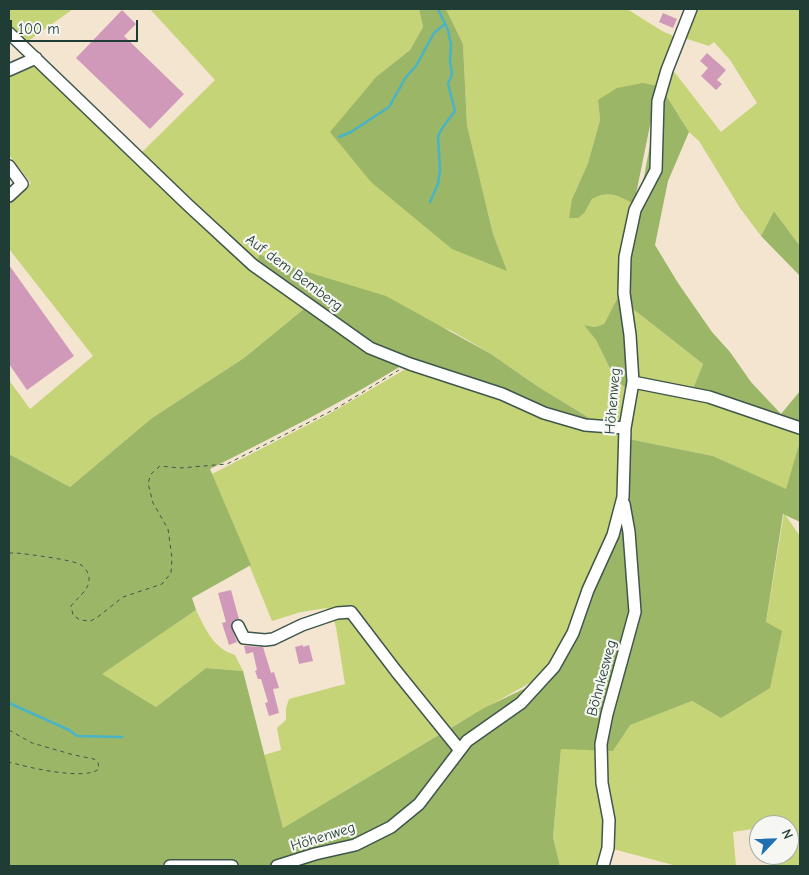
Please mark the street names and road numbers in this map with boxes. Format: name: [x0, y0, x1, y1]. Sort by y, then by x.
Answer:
street label: Auf dem Bemberg: [242, 231, 346, 315]
street label: Höhenweg: [601, 367, 625, 435]
street label: Böhnkesweg: [583, 638, 621, 718]
street label: Höhenweg: [288, 819, 358, 855]

